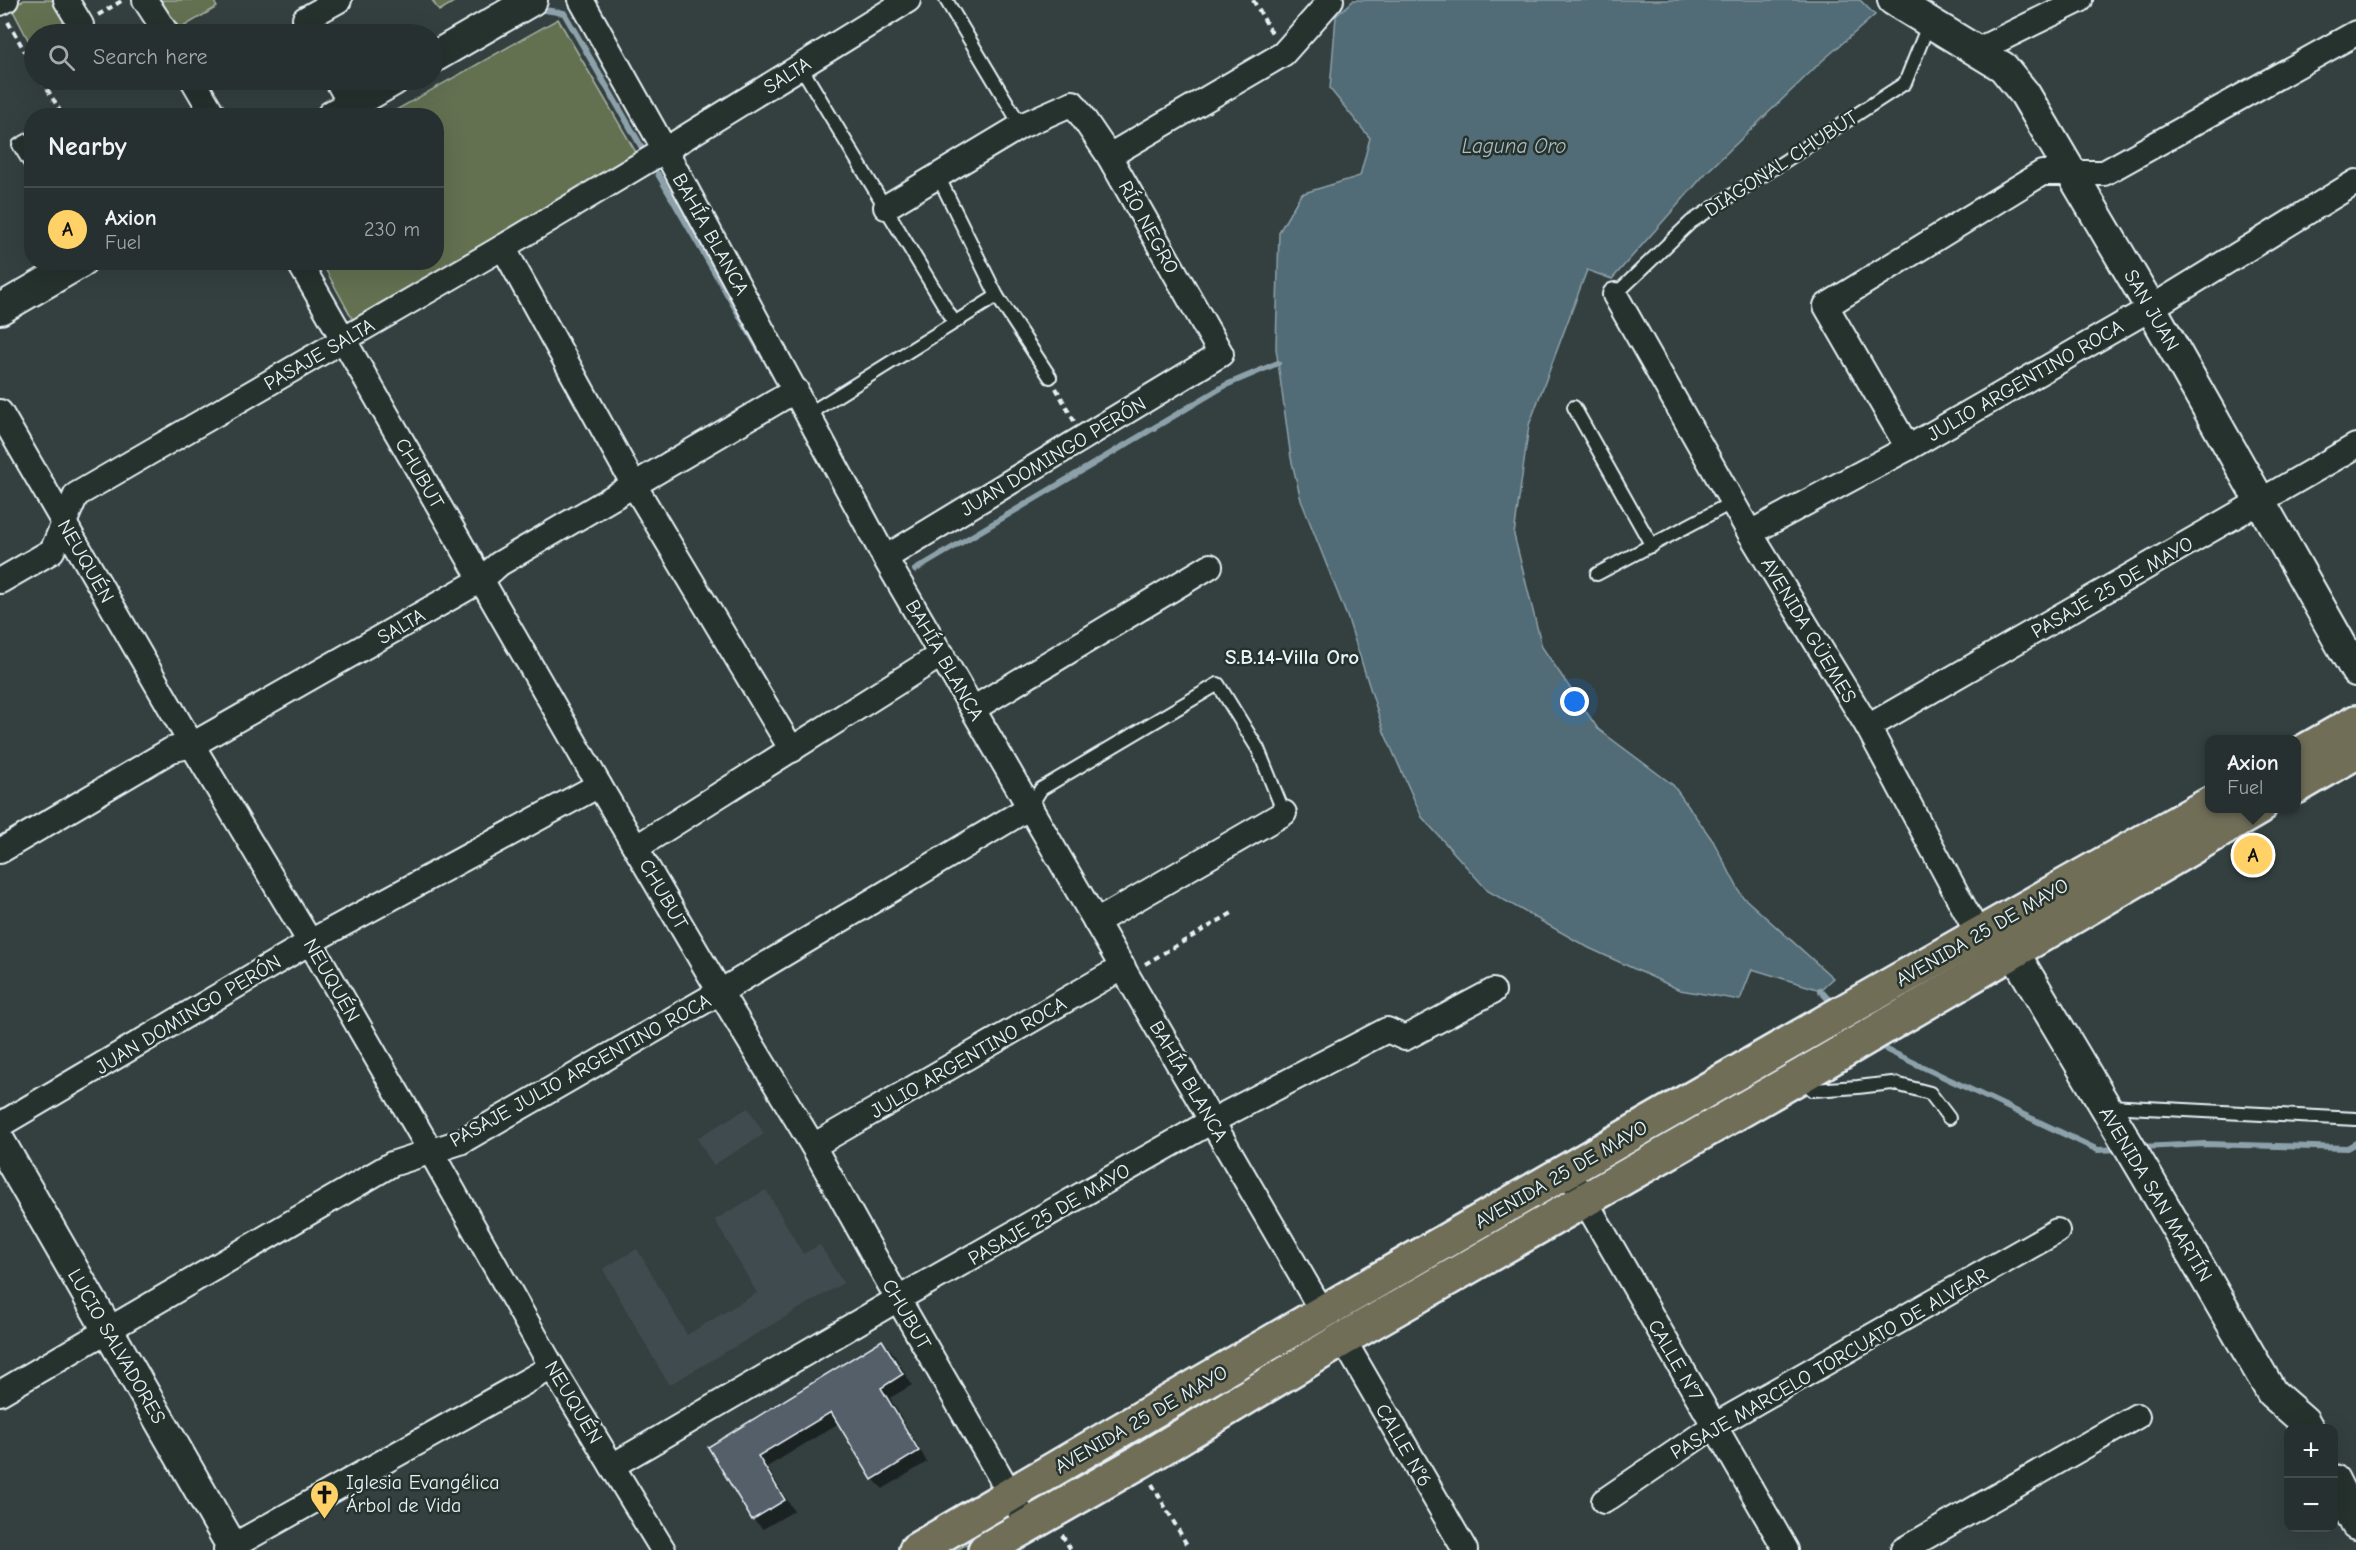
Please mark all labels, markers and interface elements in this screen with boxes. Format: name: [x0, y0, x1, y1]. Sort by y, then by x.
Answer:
search box: [24, 24, 444, 90]
icon: search: [45, 41, 78, 74]
text: Search here: [93, 44, 208, 70]
street label: SALTA: [759, 52, 815, 99]
street label: DIAGONAL CHUBUT: [1701, 105, 1862, 221]
text: Nearby: [48, 132, 127, 162]
water label: Laguna Oro: [1462, 134, 1566, 158]
street label: BAHÍA BLANCA: [668, 169, 754, 299]
street label: RÍO NEGRO: [1114, 177, 1184, 278]
text: Axion: [105, 205, 157, 231]
text: A: [62, 218, 73, 241]
text: 230 m: [364, 218, 420, 241]
text: Fuel: [105, 231, 141, 254]
street label: SAN JUAN: [2119, 266, 2184, 355]
street label: PASAJE SALTA: [260, 313, 379, 395]
street label: JULIO ARGENTINO ROCA: [1923, 315, 2128, 446]
street label: JUAN DOMINGO PERÓN: [956, 391, 1150, 521]
street label: CHUBUT: [390, 434, 449, 513]
street label: NEUQUÉN: [53, 516, 119, 607]
street label: PASAJE 25 DE MAYO: [2027, 532, 2197, 643]
street label: AVENIDA GÜEMES: [1756, 553, 1861, 707]
street label: BAHÍA BLANCA: [901, 596, 989, 725]
street label: SALTA: [373, 603, 429, 649]
district label: S.B.14-Villa Oro: [1225, 645, 1359, 669]
your location: [1560, 687, 1589, 716]
popup: [2205, 735, 2301, 813]
text: Axion: [2227, 750, 2279, 776]
text: Fuel: [2227, 776, 2263, 799]
pin: A: [2234, 832, 2272, 878]
street label: CHUBUT: [634, 855, 693, 934]
street label: AVENIDA 25 DE MAYO: [1892, 874, 2073, 991]
street label: NEUQUÉN: [299, 935, 365, 1026]
street label: JUAN DOMINGO PERÓN: [91, 949, 285, 1079]
street label: PASAJE JULIO ARGENTINO ROCA: [446, 989, 715, 1152]
street label: JULIO ARGENTINO ROCA: [866, 992, 1071, 1123]
street label: BAHÍA BLANCA: [1145, 1017, 1233, 1146]
street label: AVENIDA SAN MARTÍN: [2094, 1103, 2217, 1286]
street label: AVENIDA 25 DE MAYO: [1471, 1116, 1652, 1233]
street label: PASAJE 25 DE MAYO: [964, 1159, 1134, 1270]
street label: PASAJE MARCELO TORCUATO DE ALVEAR: [1666, 1263, 1992, 1464]
street label: LUCIO SALVADORES: [63, 1265, 170, 1428]
street label: CHUBUT: [877, 1275, 936, 1354]
street label: CALLE N°7: [1643, 1315, 1708, 1406]
street label: NEUQUÉN: [540, 1357, 607, 1448]
street label: AVENIDA 25 DE MAYO: [1051, 1361, 1232, 1478]
street label: CALLE N°6: [1371, 1400, 1436, 1491]
map controls: [2284, 1424, 2338, 1532]
button: +: [2284, 1424, 2338, 1478]
place label: Iglesia Evangélica Árbol de Vida: [346, 1471, 500, 1517]
church icon: Iglesia Evangélica Árbol de Vida: [309, 1478, 341, 1520]
button: −: [2284, 1478, 2338, 1532]

